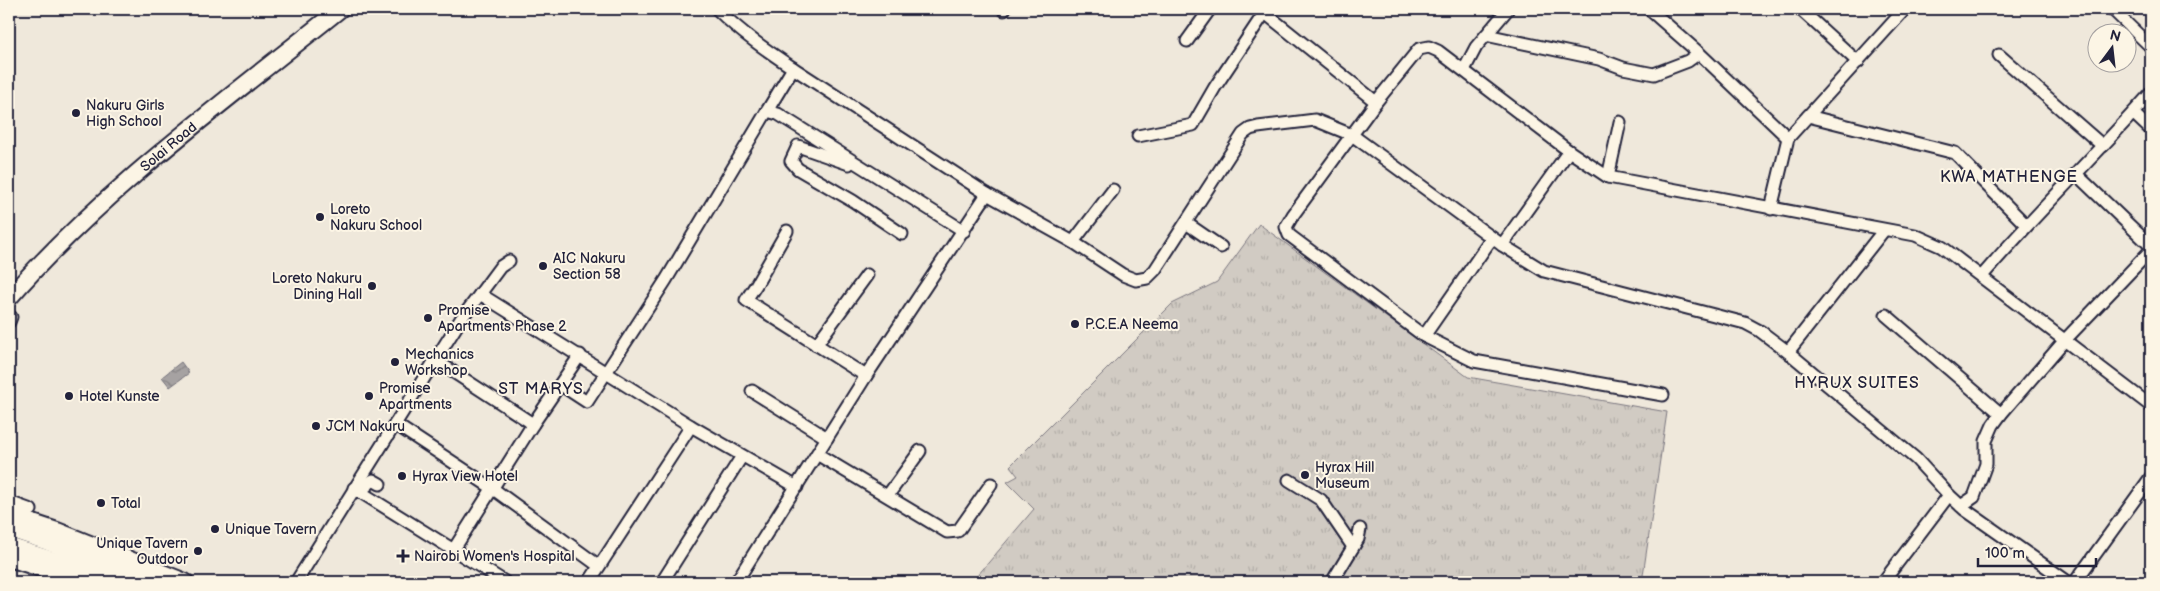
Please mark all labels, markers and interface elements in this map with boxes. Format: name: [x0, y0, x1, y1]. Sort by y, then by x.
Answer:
north arrow: [2088, 22, 2138, 72]
text: N: [2108, 26, 2123, 45]
place label: Nakuru Girls High School: [86, 97, 165, 130]
marker: Nakuru Girls High School: [70, 107, 82, 119]
street label: Solai Road: [137, 119, 200, 175]
district label: KWA MATHENGE: [1940, 168, 2078, 187]
place label: Loreto Nakuru School: [330, 201, 422, 234]
marker: Loreto Nakuru School: [314, 211, 326, 223]
place label: AIC Nakuru Section 58: [553, 250, 626, 283]
marker: AIC Nakuru Section 58: [537, 260, 549, 272]
place label: Loreto Nakuru Dining Hall: [272, 270, 362, 303]
marker: Loreto Nakuru Dining Hall: [366, 280, 378, 292]
place label: Promise Apartments Phase 2: [438, 302, 567, 335]
marker: Promise Apartments Phase 2: [422, 312, 434, 324]
place label: P.C.E.A Neema: [1085, 316, 1179, 333]
marker: P.C.E.A Neema: [1069, 318, 1081, 330]
place label: Mechanics Workshop: [405, 346, 474, 379]
marker: Mechanics Workshop: [389, 356, 401, 368]
district label: HYRUX SUITES: [1794, 374, 1920, 393]
place label: Promise Apartments: [379, 380, 452, 413]
district label: ST MARYS: [498, 380, 584, 399]
place label: Hotel Kunste: [79, 388, 160, 405]
marker: Hotel Kunste: [63, 390, 75, 402]
marker: Promise Apartments: [363, 390, 375, 402]
place label: JCM Nakuru: [326, 418, 405, 435]
marker: JCM Nakuru: [310, 420, 322, 432]
place label: Hyrax Hill Museum: [1315, 459, 1374, 492]
place label: Hyrax View Hotel: [412, 468, 518, 485]
marker: Hyrax Hill Museum: [1299, 469, 1311, 481]
marker: Hyrax View Hotel: [396, 470, 408, 482]
place label: Total: [111, 495, 141, 512]
marker: Total: [95, 497, 107, 509]
place label: Unique Tavern: [225, 521, 317, 538]
marker: Unique Tavern: [209, 523, 221, 535]
place label: Unique Tavern Outdoor: [96, 535, 189, 568]
scale bar: [1978, 536, 2095, 568]
text: 100 m: [1985, 544, 2025, 563]
marker: Unique Tavern Outdoor: [192, 545, 204, 557]
place label: Nairobi Women's Hospital: [414, 548, 575, 565]
marker: Nairobi Women's Hospital: [396, 549, 410, 563]

